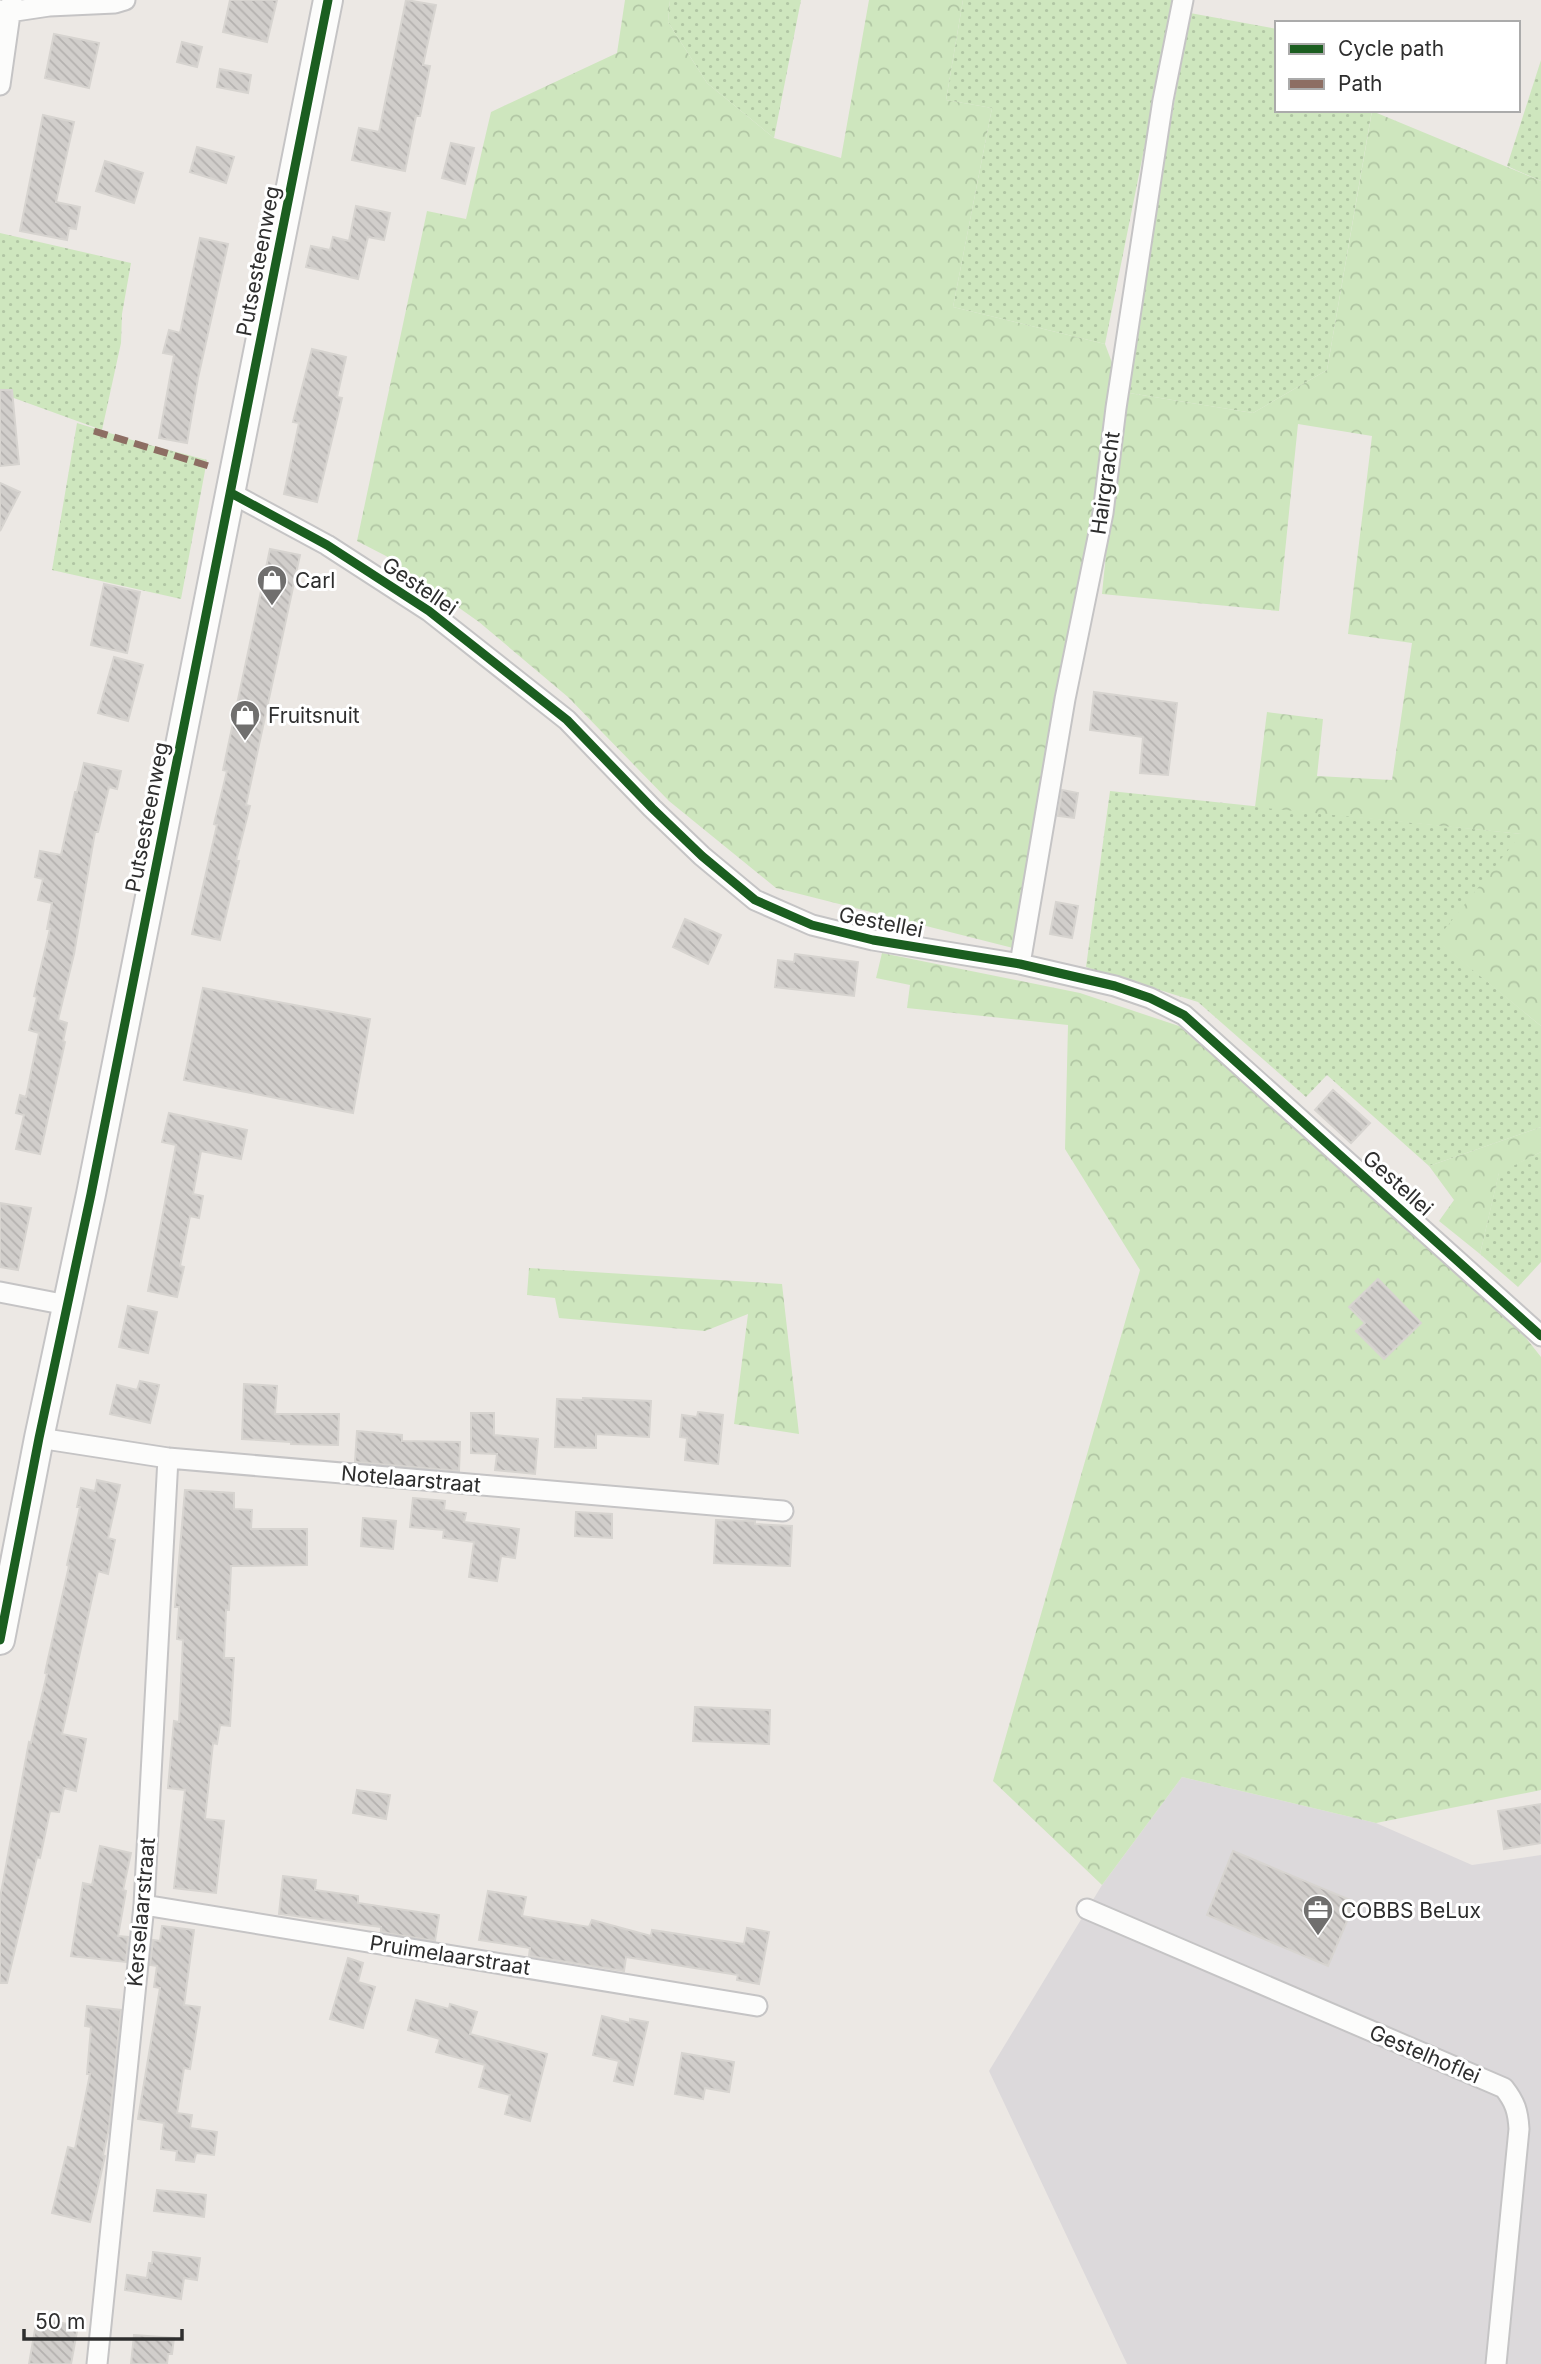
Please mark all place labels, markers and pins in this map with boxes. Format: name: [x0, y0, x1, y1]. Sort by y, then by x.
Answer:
shop icon: Carl: [255, 563, 289, 607]
place label: Carl: [295, 568, 335, 593]
shop icon: Fruitsnuit: [228, 698, 262, 742]
place label: Fruitsnuit: [268, 703, 360, 728]
office icon: COBBS BeLux: [1301, 1893, 1335, 1937]
place label: COBBS BeLux: [1341, 1898, 1481, 1923]

